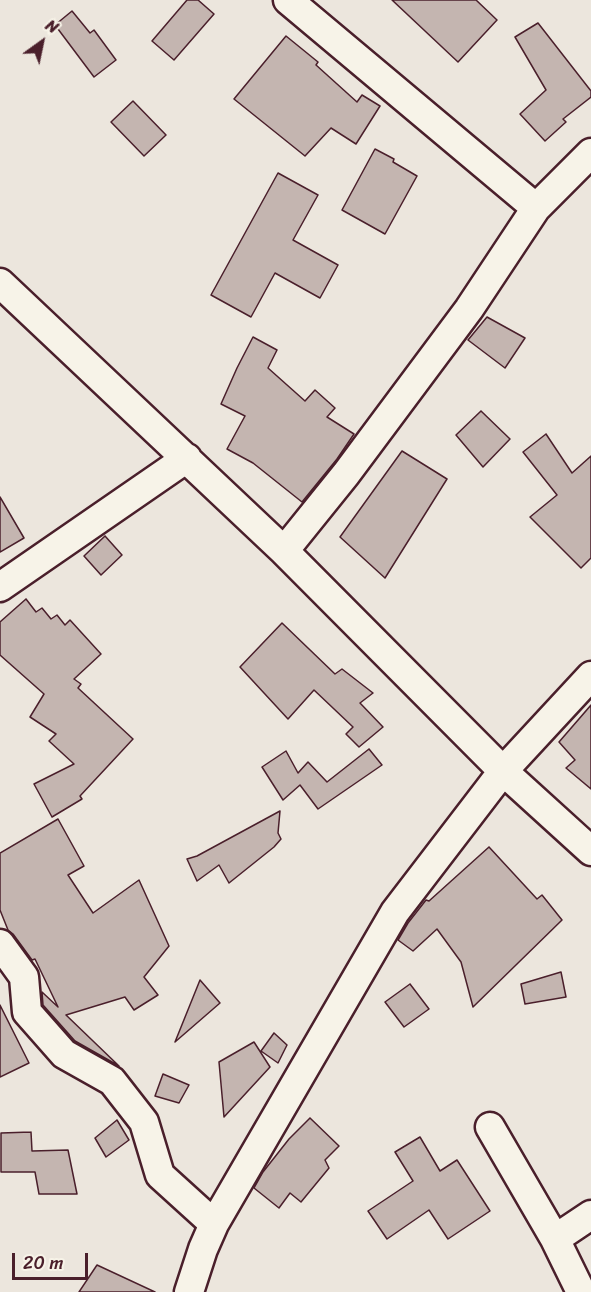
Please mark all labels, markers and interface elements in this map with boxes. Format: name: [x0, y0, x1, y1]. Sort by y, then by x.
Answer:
text: N: [40, 11, 65, 42]
north arrow: [12, 12, 72, 72]
scale bar: [15, 1241, 92, 1279]
text: 20 m: [23, 1247, 63, 1279]

